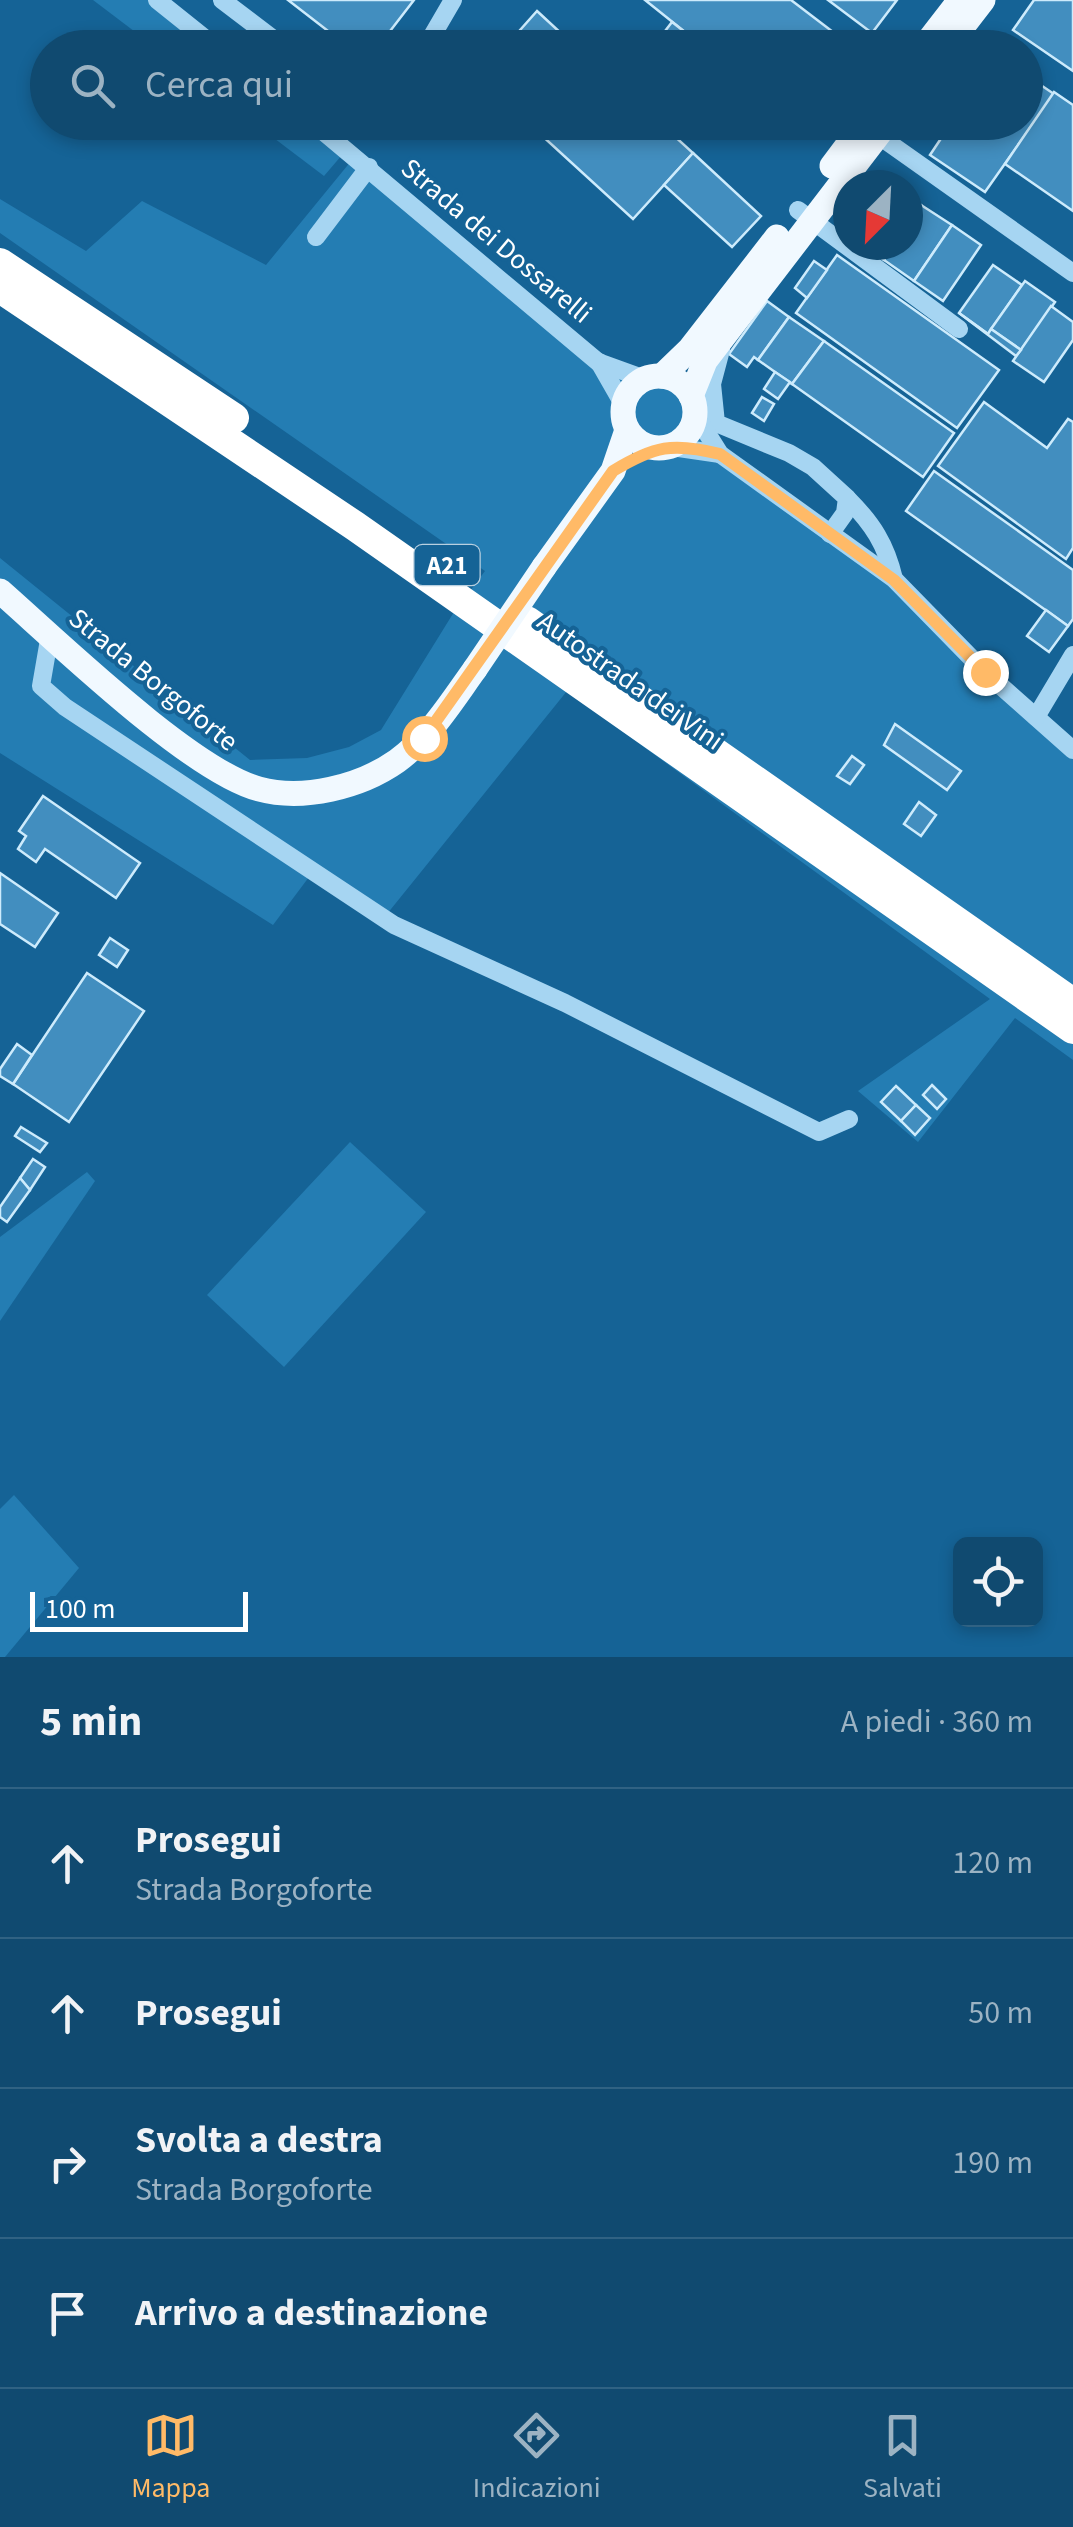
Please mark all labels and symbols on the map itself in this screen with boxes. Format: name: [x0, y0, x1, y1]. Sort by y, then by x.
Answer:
street label: Strada dei Dossarelli: [392, 149, 601, 333]
north arrow: [833, 170, 923, 260]
road number: A21: [414, 545, 480, 585]
street label: Strada Borgoforte: [60, 599, 247, 761]
street label: Autostrada dei Vini: [529, 602, 732, 760]
route end: [963, 650, 1009, 696]
route start: [402, 716, 448, 762]
scale bar: [30, 1587, 248, 1632]

